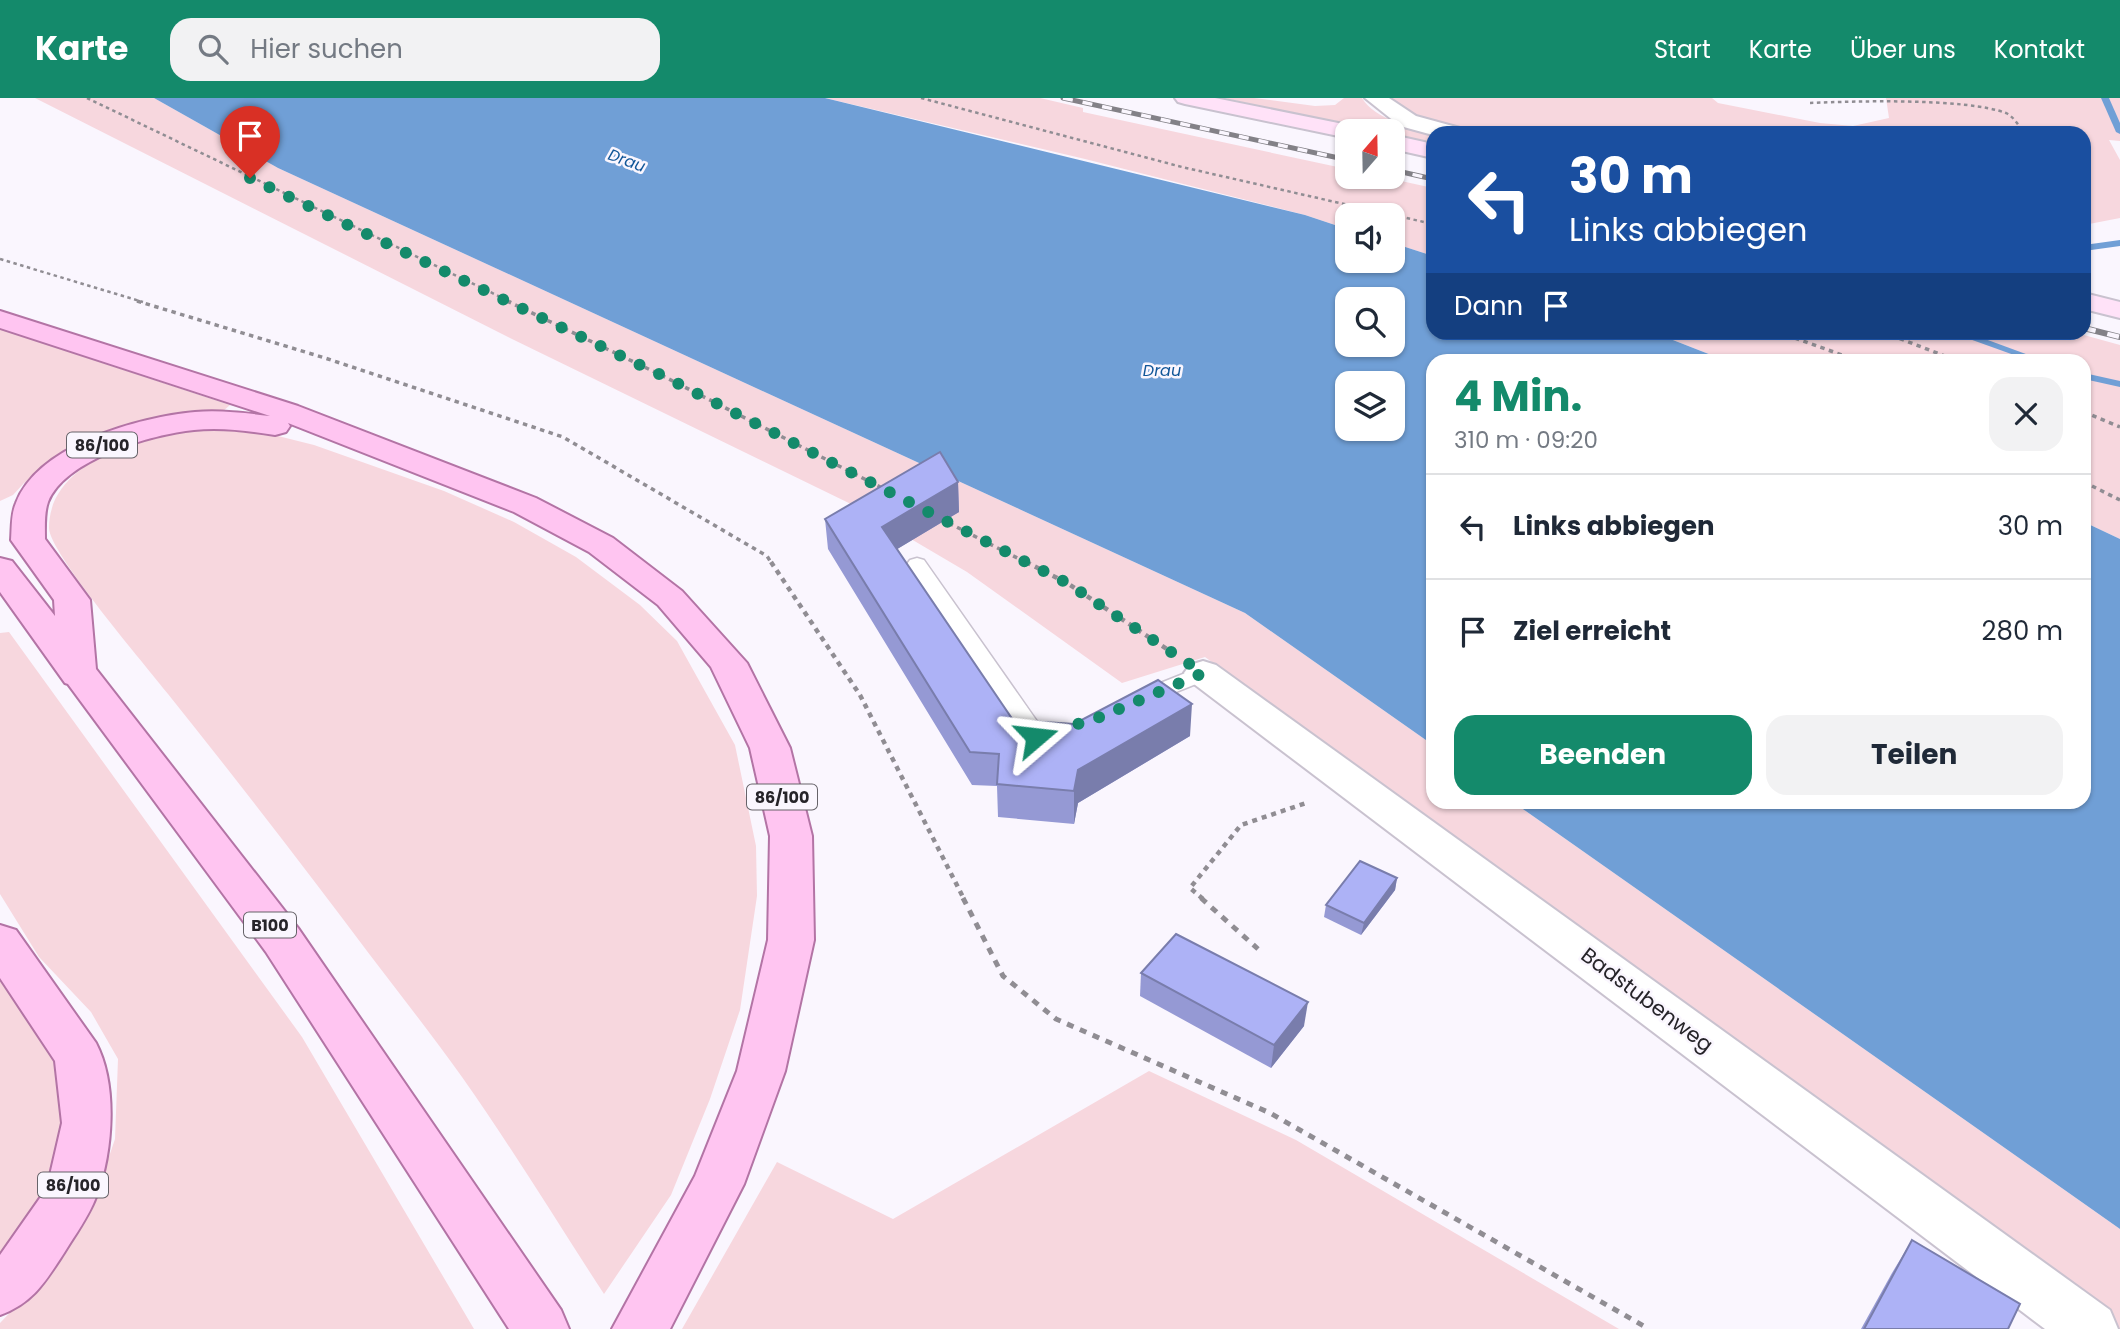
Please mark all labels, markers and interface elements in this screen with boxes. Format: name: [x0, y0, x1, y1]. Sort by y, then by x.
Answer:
search box: [170, 18, 660, 81]
text: Karte: [35, 25, 128, 72]
icon: search: [194, 30, 232, 68]
text: Hier suchen: [250, 31, 403, 67]
text: Start: [1654, 33, 1711, 66]
text: Karte: [1749, 33, 1812, 66]
text: Über uns: [1850, 33, 1956, 66]
text: Kontakt: [1994, 33, 2085, 66]
pin: [220, 106, 280, 178]
icon: arrive: [231, 117, 269, 155]
north arrow: [1335, 119, 1405, 189]
map controls: [1335, 119, 1405, 441]
text: 30 m: [1569, 142, 1693, 210]
water label: Drau: [605, 143, 649, 178]
icon: left: [1454, 154, 1545, 245]
button: sound: [1335, 203, 1405, 273]
text: Links abbiegen: [1569, 207, 1807, 252]
button: search: [1335, 287, 1405, 357]
icon: arrive: [1537, 287, 1575, 325]
text: Dann: [1454, 288, 1523, 324]
water label: Drau: [1143, 359, 1181, 382]
text: 4 Min.: [1454, 367, 1582, 426]
button: layers: [1335, 371, 1405, 441]
button: close: [1989, 377, 2063, 451]
text: 310 m · 09:20: [1454, 424, 1598, 456]
road number: 86/100: [67, 432, 137, 458]
icon: left: [1454, 508, 1492, 546]
text: Links abbiegen: [1513, 508, 1715, 544]
text: 30 m: [1998, 508, 2063, 544]
icon: arrive: [1454, 613, 1492, 651]
text: Ziel erreicht: [1513, 613, 1671, 649]
text: 280 m: [1982, 613, 2063, 649]
position arrow: [999, 700, 1073, 774]
button: Beenden: [1454, 715, 1752, 795]
button: Teilen: [1766, 715, 2063, 795]
road number: 86/100: [747, 784, 817, 810]
road number: B100: [244, 912, 296, 938]
street label: Badstubenweg: [1575, 940, 1719, 1059]
road number: 86/100: [38, 1172, 108, 1198]

